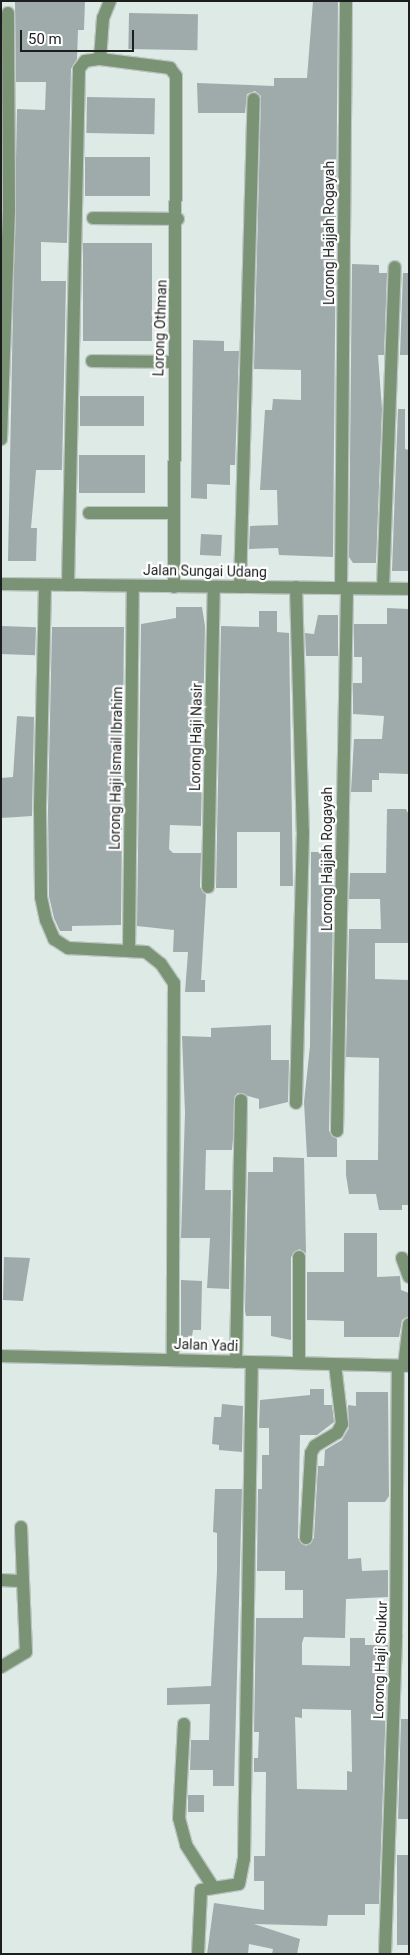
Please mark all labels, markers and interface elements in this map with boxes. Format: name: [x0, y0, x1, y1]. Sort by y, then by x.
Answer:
scale bar: [22, 20, 136, 52]
text: 50 m: [28, 30, 62, 48]
street label: Lorong Hajjah Rogayah: [321, 161, 337, 305]
street label: Lorong Othman: [150, 279, 170, 377]
street label: Jalan Sungai Udang: [143, 562, 267, 580]
street label: Lorong Haji Nasir: [187, 683, 205, 791]
street label: Lorong Haji Ismail Ibrahim: [106, 686, 126, 850]
street label: Lorong Hajjah Rogayah: [319, 787, 335, 931]
street label: Jalan Yadi: [174, 1335, 238, 1355]
street label: Lorong Haji Shukur: [370, 1601, 390, 1719]

